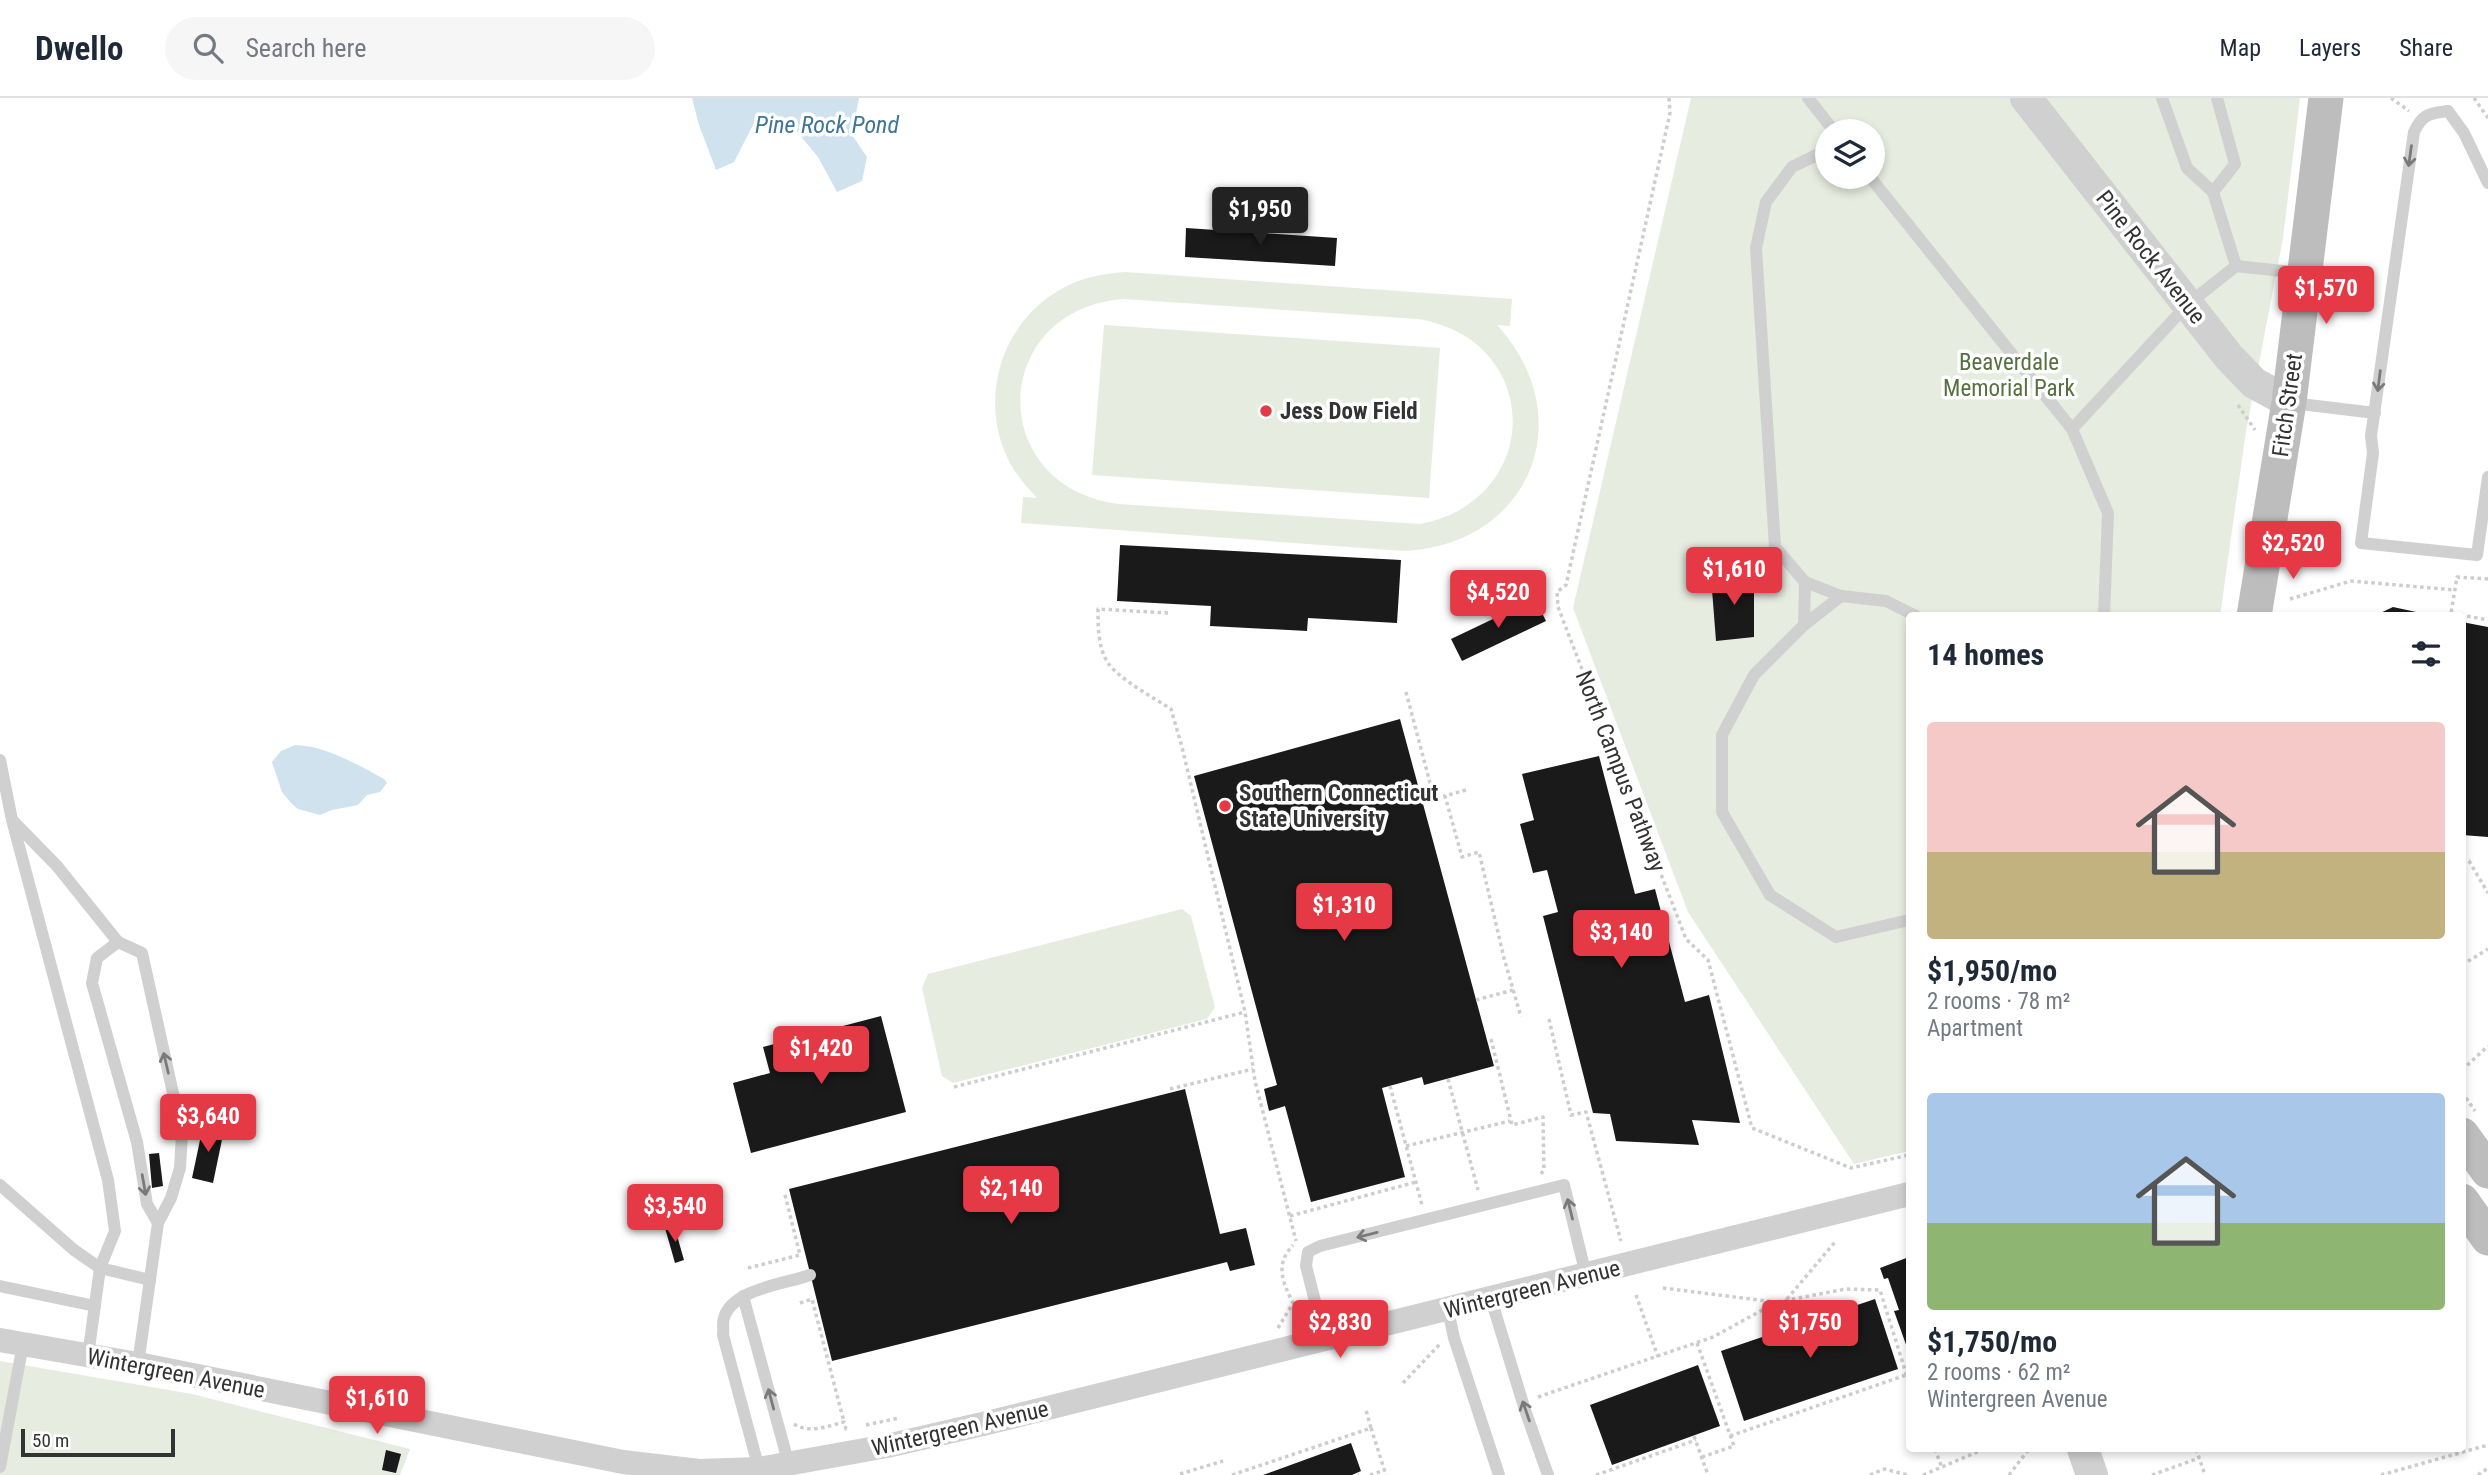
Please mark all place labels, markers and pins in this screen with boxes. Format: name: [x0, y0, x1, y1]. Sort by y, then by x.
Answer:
pin: $1,950: [1203, 188, 1317, 247]
pin: $1,570: [2269, 266, 2383, 326]
place label: Jess Dow Field: [1280, 398, 1418, 425]
marker: Jess Dow Field: [1258, 403, 1274, 419]
pin: $2,520: [2236, 522, 2350, 581]
pin: $1,610: [1677, 547, 1791, 607]
pin: $4,520: [1441, 570, 1555, 630]
place label: Southern Connecticut State University: [1239, 780, 1438, 833]
marker: Southern Connecticut State University: [1217, 798, 1233, 814]
pin: $1,310: [1287, 884, 1401, 943]
pin: $3,140: [1564, 910, 1678, 970]
pin: $1,420: [764, 1026, 878, 1086]
pin: $3,640: [151, 1094, 265, 1154]
pin: $2,140: [954, 1166, 1068, 1226]
pin: $3,540: [618, 1184, 732, 1244]
pin: $2,830: [1283, 1300, 1397, 1360]
pin: $1,750: [1753, 1300, 1867, 1360]
pin: $1,610: [320, 1376, 434, 1436]

